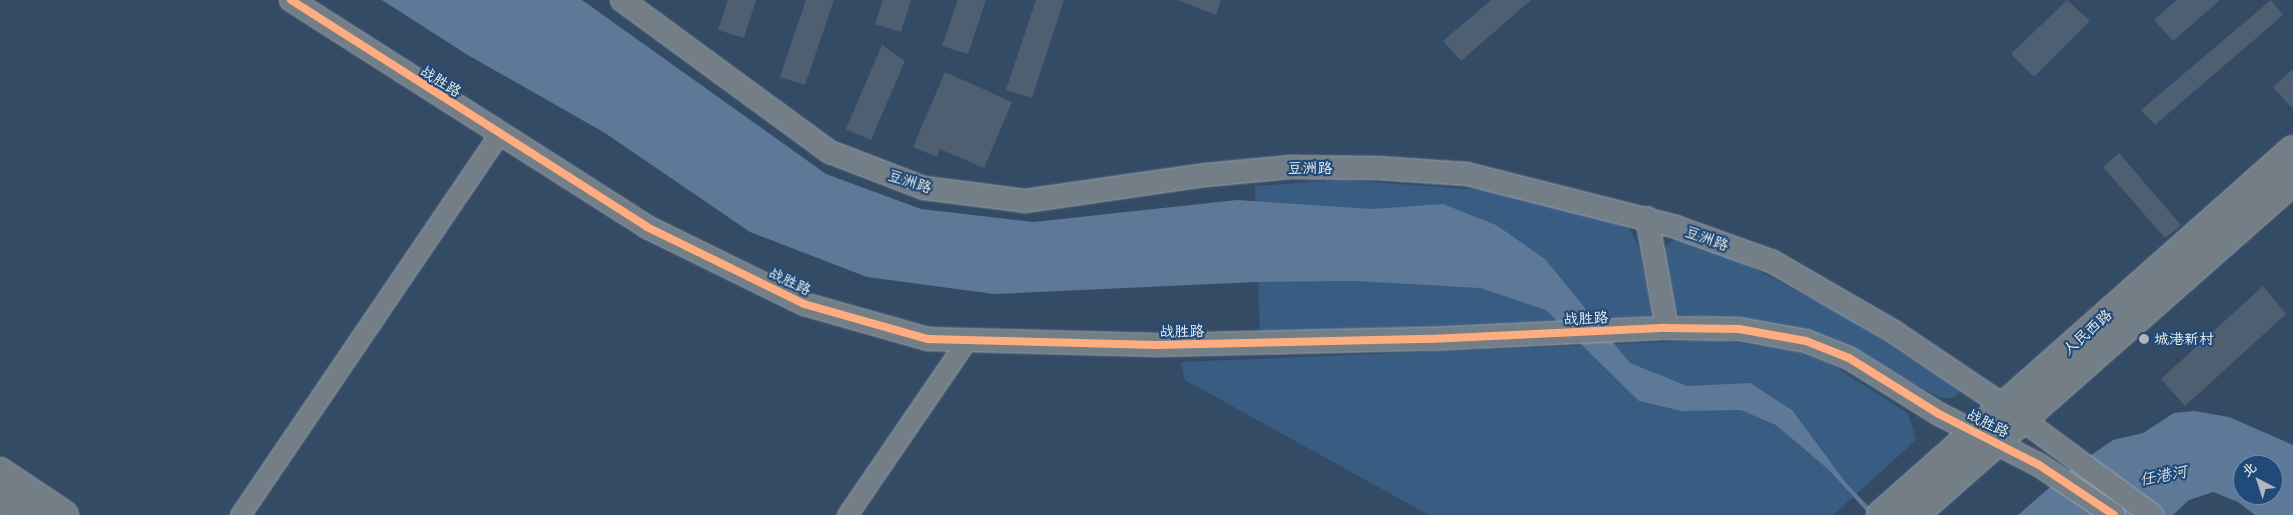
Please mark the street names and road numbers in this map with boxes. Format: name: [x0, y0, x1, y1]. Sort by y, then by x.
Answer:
street label: 战胜路: [417, 61, 465, 101]
street label: 豆洲路: [1288, 159, 1332, 177]
street label: 豆洲路: [886, 165, 934, 197]
street label: 豆洲路: [1683, 222, 1731, 254]
street label: 战胜路: [766, 263, 814, 299]
street label: 人民西路: [2059, 305, 2115, 359]
street label: 战胜路: [1563, 308, 1609, 328]
street label: 战胜路: [1159, 322, 1205, 340]
street label: 战胜路: [1964, 405, 2012, 441]

